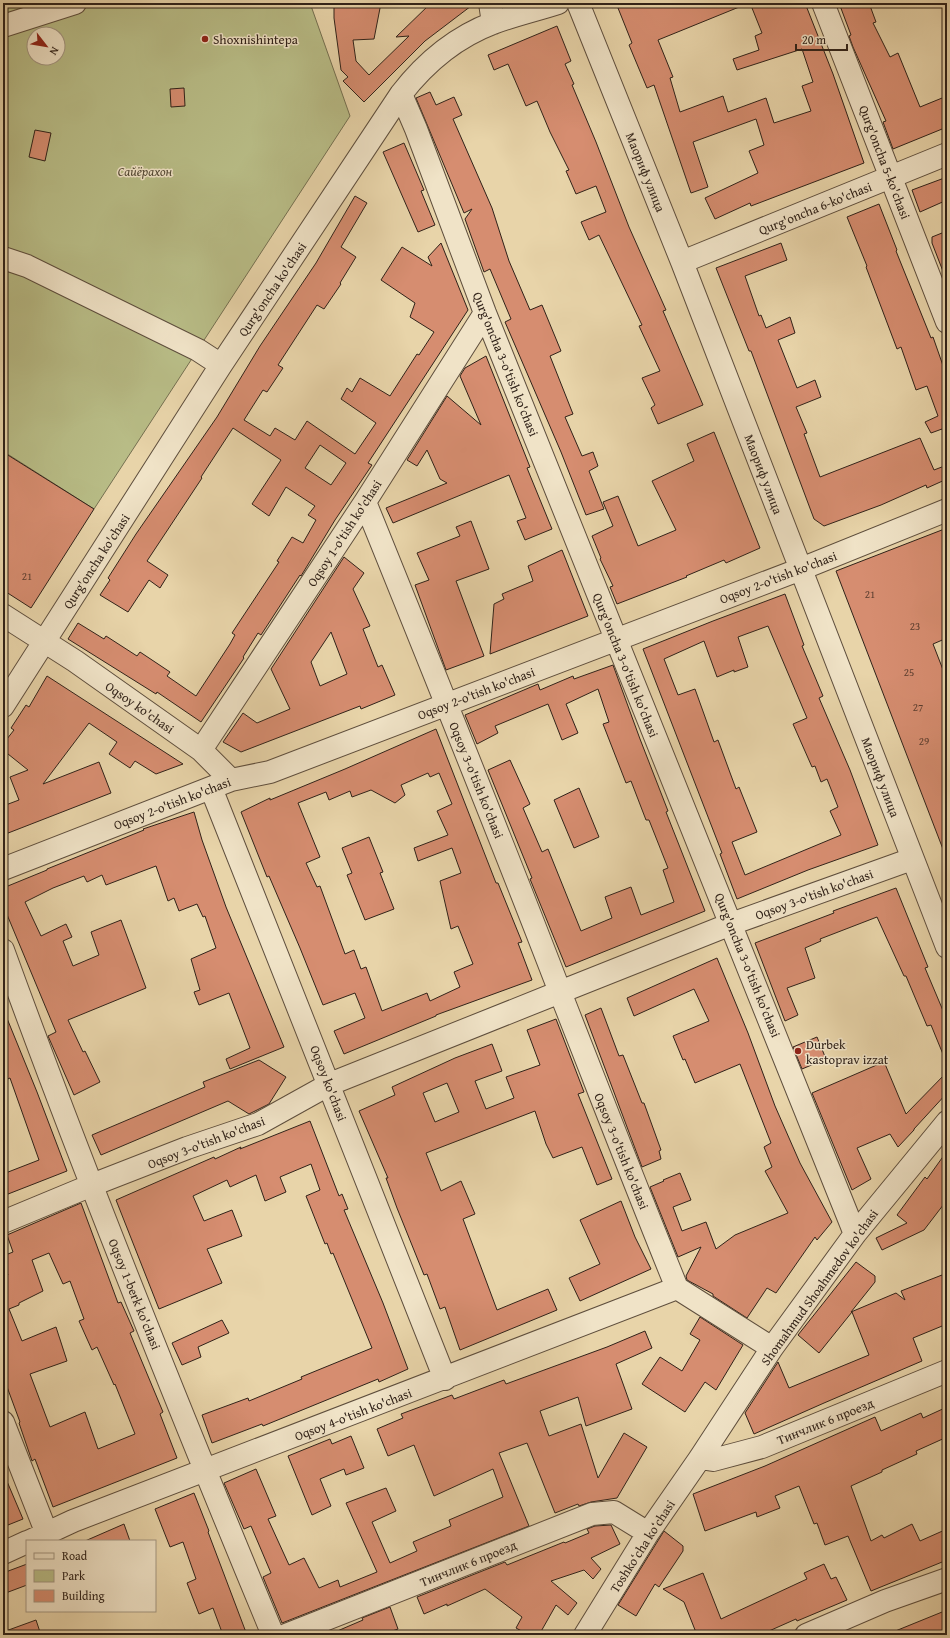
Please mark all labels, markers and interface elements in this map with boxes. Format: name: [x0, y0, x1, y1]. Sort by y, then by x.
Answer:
north arrow: [26, 26, 66, 66]
scale bar: [796, 26, 847, 52]
place label: Shoxnishintepa: [213, 30, 299, 49]
text: 20 m: [802, 31, 826, 48]
marker: Shoxnishintepa: [200, 34, 210, 44]
text: N: [45, 44, 63, 59]
street label: Qurg'oncha 5-ko'chasi: [854, 102, 915, 222]
street label: Маориф улица: [621, 129, 670, 216]
park label: Сайёрахон: [118, 162, 173, 181]
street label: Qurg'oncha 6-ko'chasi: [756, 177, 875, 240]
street label: Qurg'oncha ko'chasi: [234, 238, 311, 340]
street label: Qurg'oncha 3-o'tish ko'chasi: [468, 289, 543, 440]
street label: Маориф улица: [740, 431, 788, 518]
street label: Oqsoy 1-o'tish ko'chasi: [303, 476, 386, 591]
street label: Qurg'oncha ko'chasi: [58, 510, 135, 613]
street label: Oqsoy 2-o'tish ko'chasi: [717, 546, 840, 609]
house number: 21: [22, 568, 32, 584]
house number: 21: [865, 586, 875, 602]
street label: Qurg'oncha 3-o'tish ko'chasi: [588, 590, 663, 741]
house number: 23: [910, 618, 920, 634]
street label: Oqsoy 2-o'tish ko'chasi: [415, 662, 538, 725]
house number: 25: [904, 664, 914, 680]
street label: Oqsoy ko'chasi: [101, 677, 178, 738]
house number: 27: [913, 699, 923, 715]
street label: Oqsoy 3-o'tish ko'chasi: [444, 719, 509, 842]
house number: 29: [919, 733, 929, 749]
street label: Маориф улица: [857, 734, 905, 821]
street label: Oqsoy 2-o'tish ko'chasi: [111, 772, 234, 835]
street label: Oqsoy 3-o'tish ko'chasi: [753, 864, 876, 925]
street label: Qurg'oncha 3-o'tish ko'chasi: [710, 890, 785, 1041]
place label: Durbek kastoprav izzat: [806, 1035, 889, 1069]
street label: Oqsoy ko'chasi: [305, 1042, 352, 1124]
marker: Durbek kastoprav izzat: [793, 1046, 803, 1056]
street label: Oqsoy 3-o'tish ko'chasi: [589, 1090, 654, 1213]
street label: Oqsoy 3-o'tish ko'chasi: [145, 1111, 268, 1174]
street label: Shomahmud Shoahmedov ko'chasi: [756, 1205, 883, 1369]
street label: Oqsoy 1-berk ko'chasi: [104, 1236, 166, 1353]
street label: Oqsoy 4-o'tish ko'chasi: [292, 1383, 415, 1446]
street label: Тинчлик 6 проезд: [774, 1393, 876, 1450]
street label: Toshkoʻcha koʻchasi: [605, 1496, 680, 1596]
street label: Тинчлик 6 проезд: [417, 1535, 519, 1592]
legend: [26, 1540, 156, 1612]
text: Road: [62, 1547, 88, 1564]
text: Park: [62, 1567, 86, 1584]
text: Building: [62, 1587, 105, 1604]

